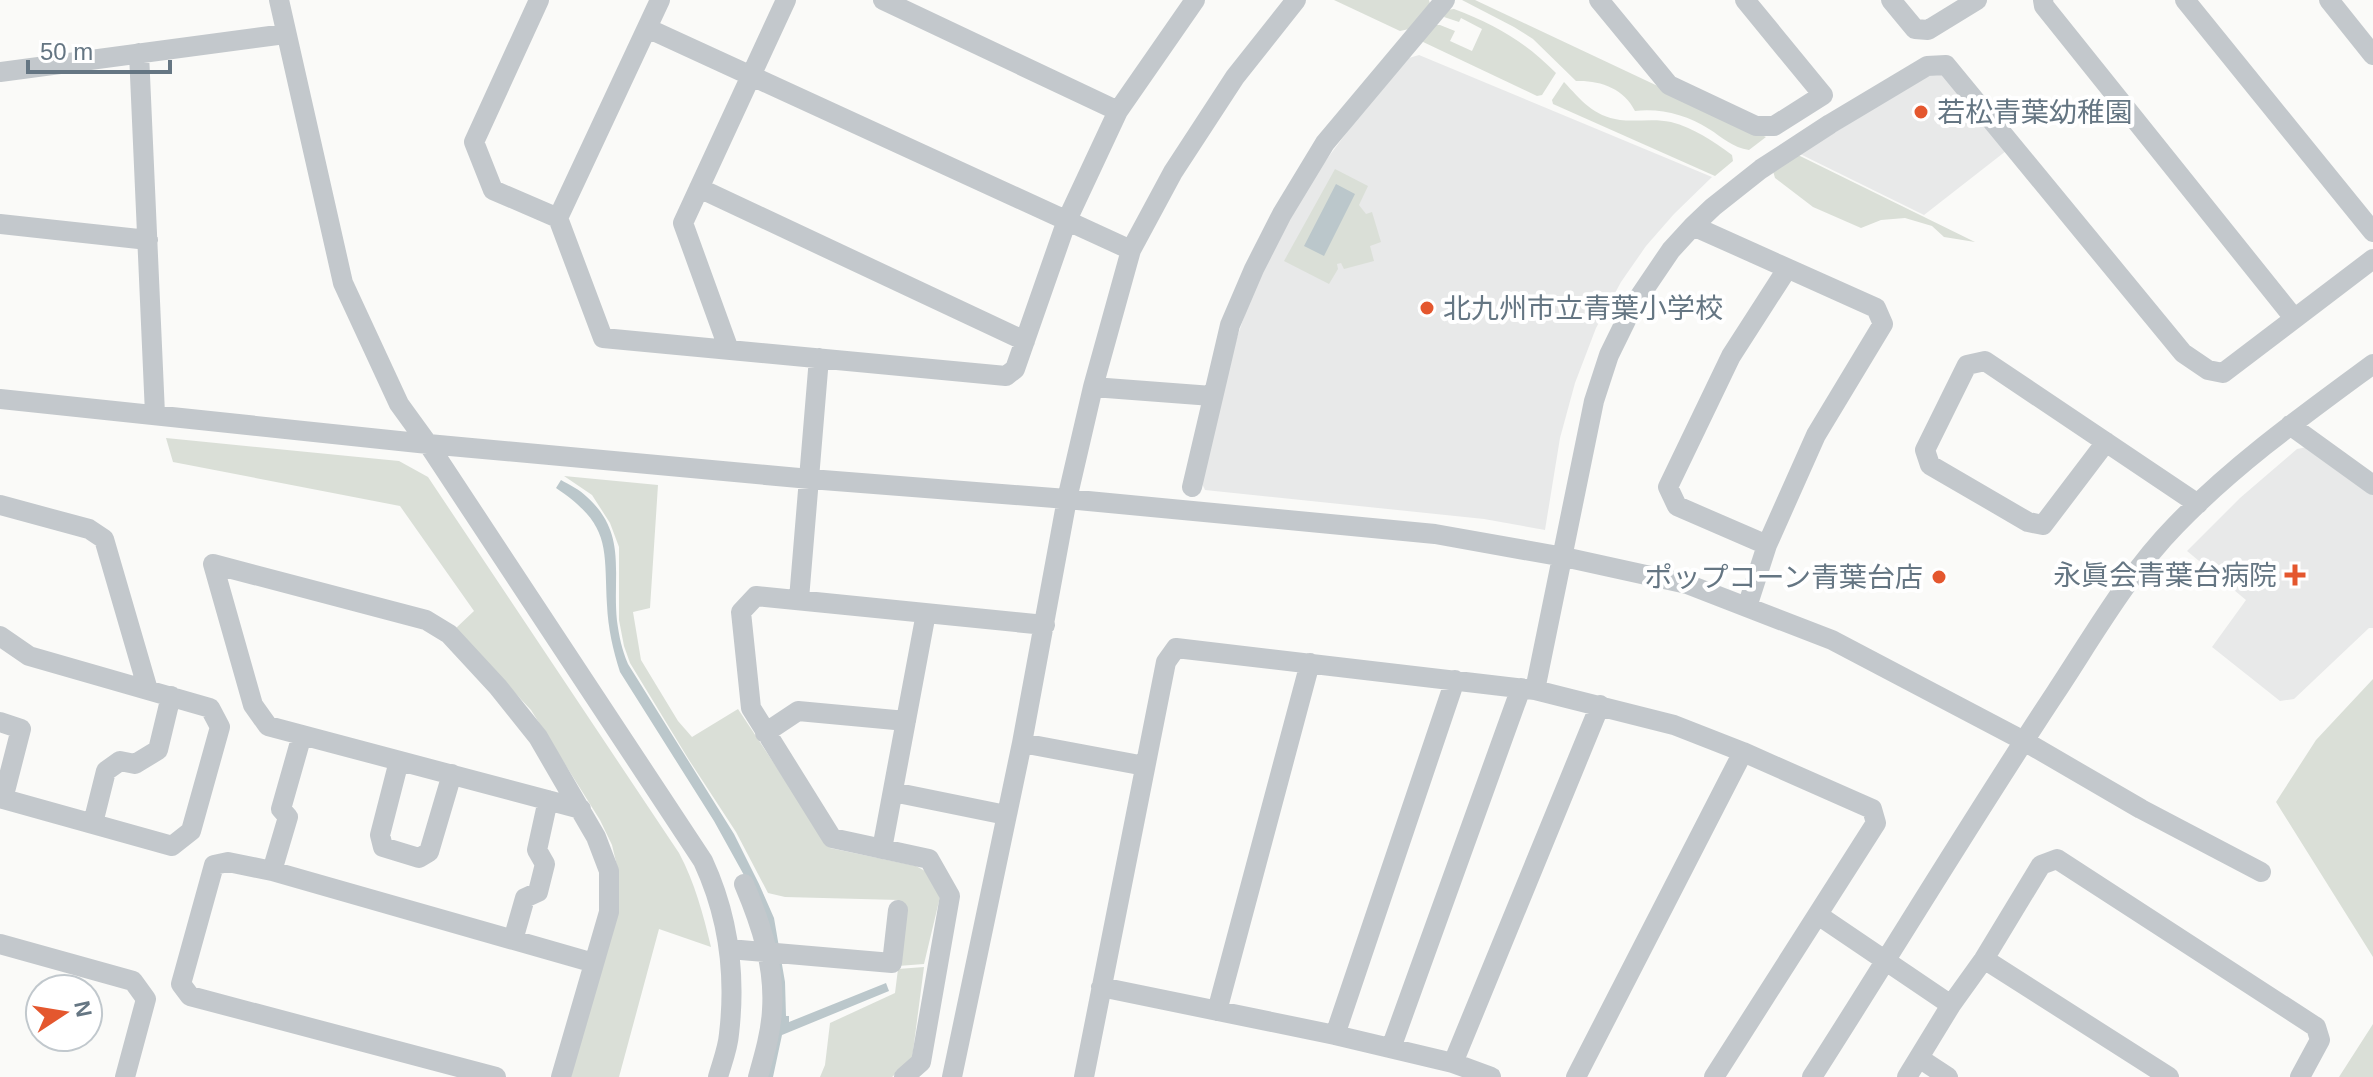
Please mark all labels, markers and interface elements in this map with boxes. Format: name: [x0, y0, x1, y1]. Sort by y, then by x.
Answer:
scale bar: [28, 24, 170, 74]
text: 50 m: [40, 38, 93, 65]
place label: 若松青葉幼稚園: [1937, 97, 2133, 128]
marker: 若松青葉幼稚園: [1912, 103, 1930, 121]
place label: 北九州市立青葉小学校: [1443, 293, 1723, 324]
marker: 北九州市立青葉小学校: [1418, 299, 1436, 317]
place label: 永眞会青葉台病院: [2053, 560, 2277, 591]
place label: ポップコーン青葉台店: [1644, 562, 1923, 593]
marker: 永眞会青葉台病院: [2284, 564, 2306, 586]
marker: ポップコーン青葉台店: [1930, 568, 1948, 586]
north arrow: [24, 973, 104, 1053]
text: N: [69, 999, 97, 1019]

